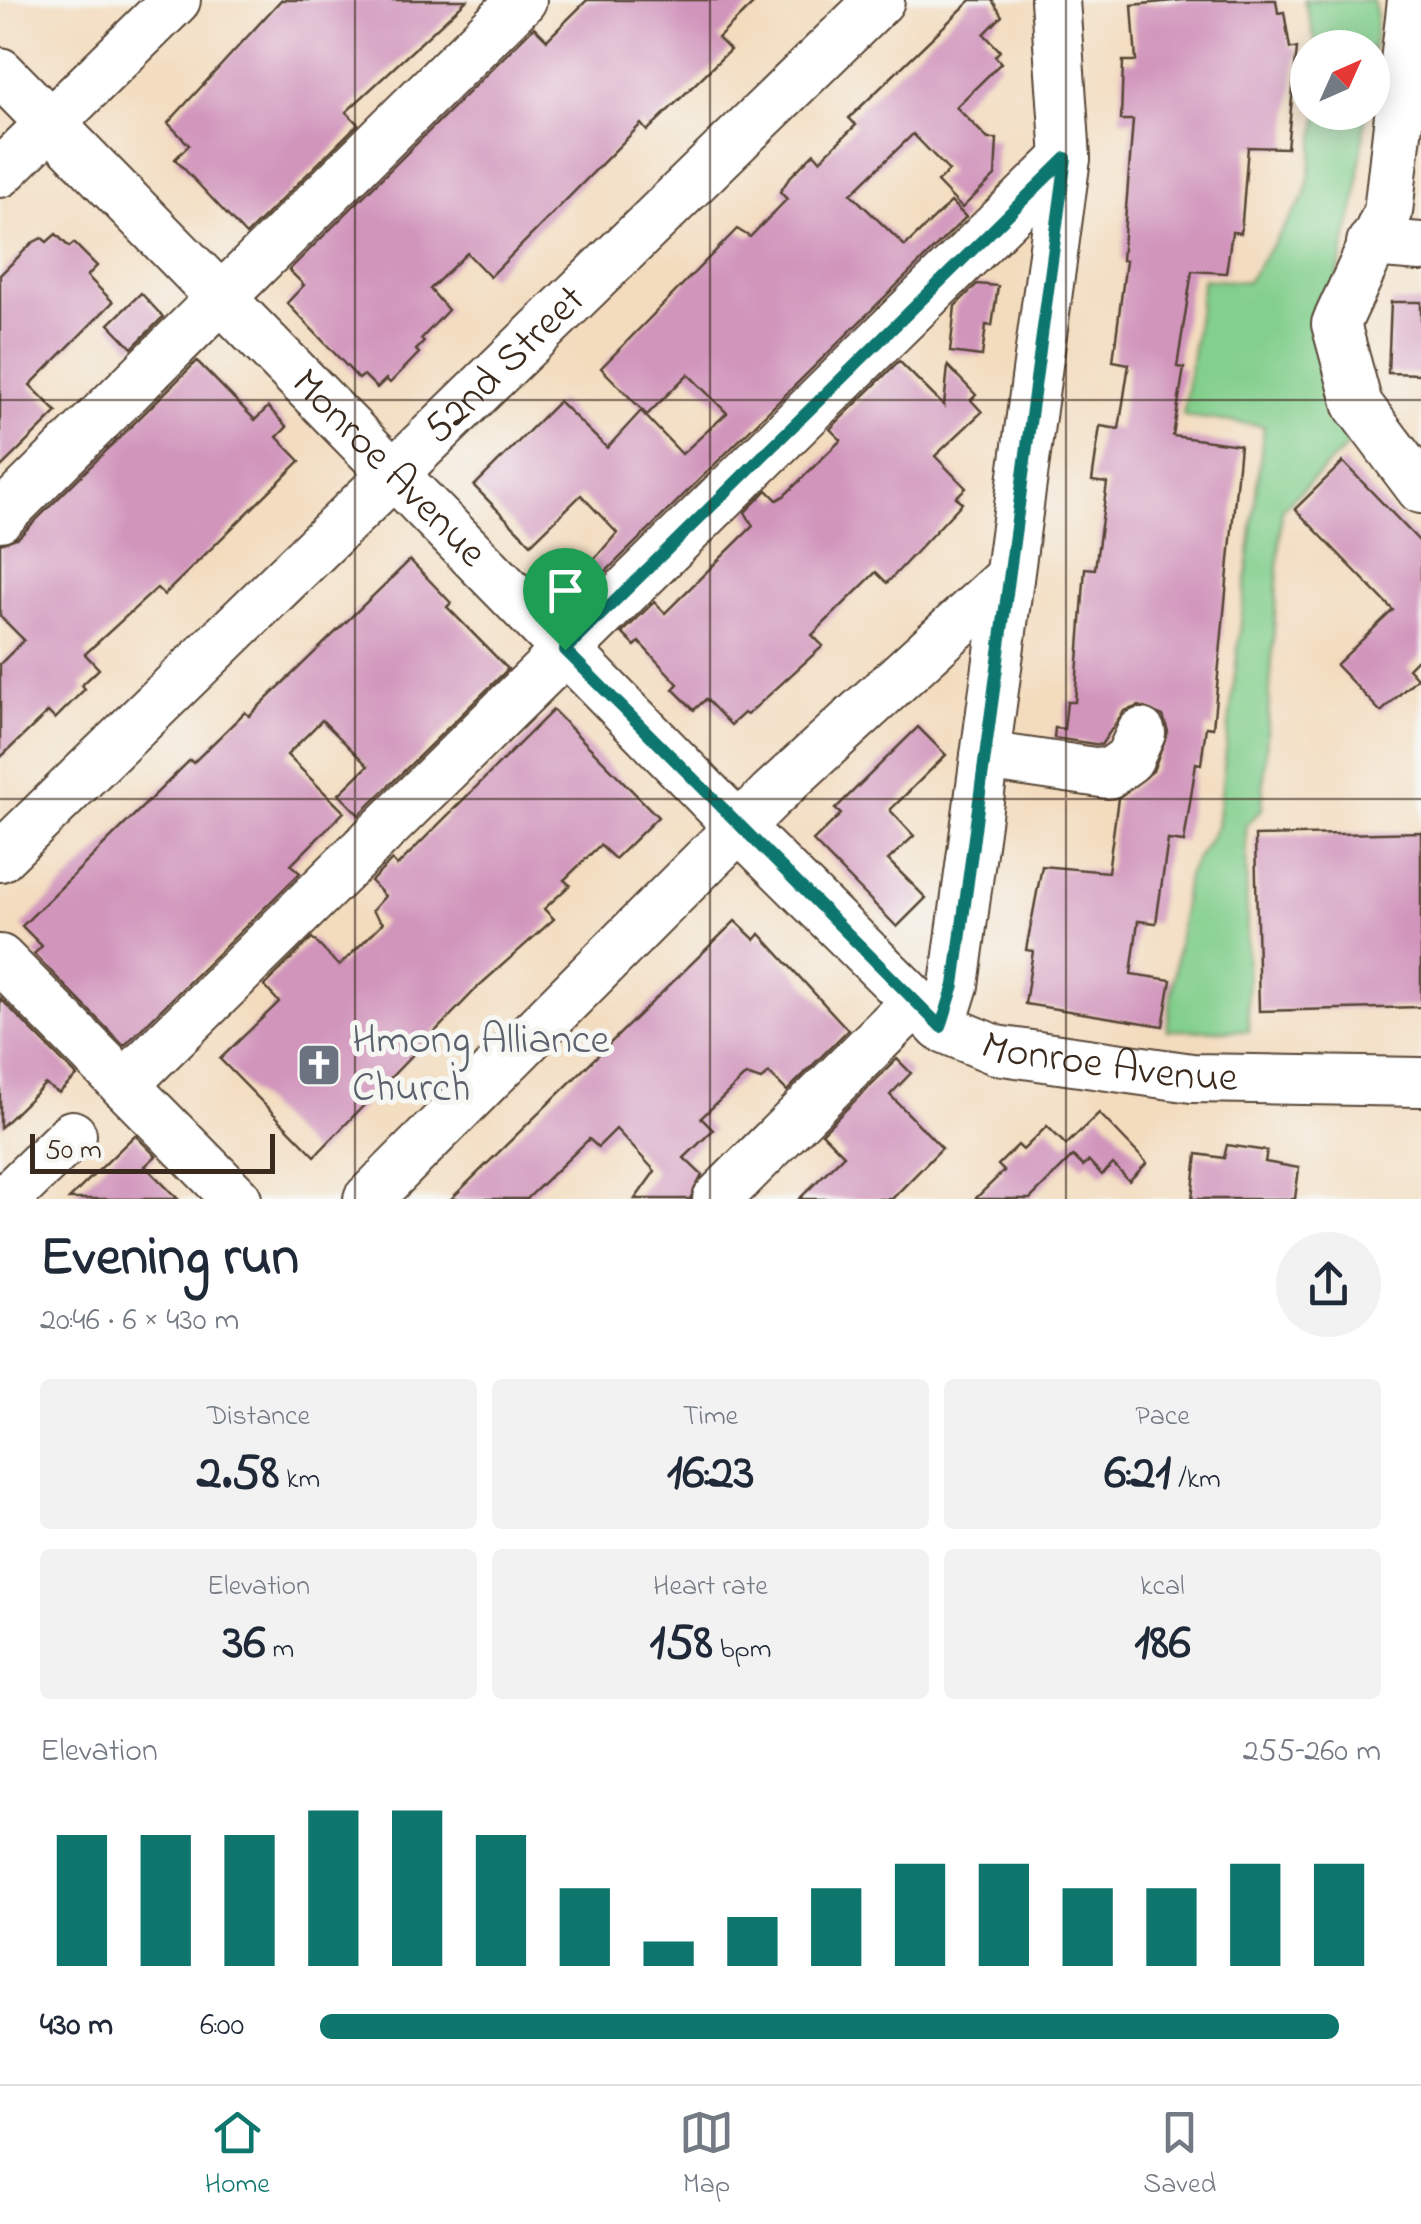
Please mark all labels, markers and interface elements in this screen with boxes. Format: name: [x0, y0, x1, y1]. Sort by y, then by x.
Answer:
north arrow: [1290, 30, 1390, 130]
map controls: [1290, 30, 1390, 130]
street label: 52nd Street: [410, 272, 600, 459]
street label: Monroe Avenue: [276, 355, 500, 582]
pin: [523, 548, 608, 651]
icon: arrive: [538, 563, 593, 618]
place label: Hmong Alliance Church: [352, 1011, 610, 1120]
street label: Monroe Avenue: [971, 1016, 1238, 1109]
church icon: Hmong Alliance Church: [296, 1042, 342, 1088]
scale bar: [30, 1129, 275, 1174]
text: 50 m: [45, 1131, 102, 1172]
text: Evening run: [40, 1220, 299, 1300]
button: share: [1276, 1232, 1381, 1337]
text: 20:46 · 6 × 430 m: [40, 1298, 239, 1345]
text: Distance: [207, 1397, 310, 1438]
text: Time: [683, 1397, 738, 1438]
text: Pace: [1135, 1397, 1190, 1438]
text: 2.58: [197, 1438, 279, 1511]
text: 16:23: [667, 1438, 754, 1511]
text: 6:21: [1104, 1438, 1171, 1511]
text: km: [279, 1460, 320, 1501]
text: /km: [1171, 1460, 1221, 1501]
text: Elevation: [207, 1567, 310, 1608]
text: Heart rate: [653, 1567, 768, 1608]
text: kcal: [1140, 1567, 1185, 1608]
text: 36: [223, 1608, 265, 1681]
text: 158: [650, 1608, 713, 1681]
text: 186: [1134, 1608, 1191, 1681]
text: m: [265, 1630, 294, 1671]
text: bpm: [713, 1630, 772, 1671]
text: Elevation: [40, 1729, 158, 1776]
text: 255–260 m: [1243, 1729, 1381, 1776]
text: 430 m: [40, 2003, 113, 2050]
text: 6:00: [200, 2003, 244, 2050]
tab: Home: [205, 2105, 270, 2206]
tab: Map: [679, 2105, 734, 2206]
tab: Saved: [1143, 2105, 1216, 2206]

